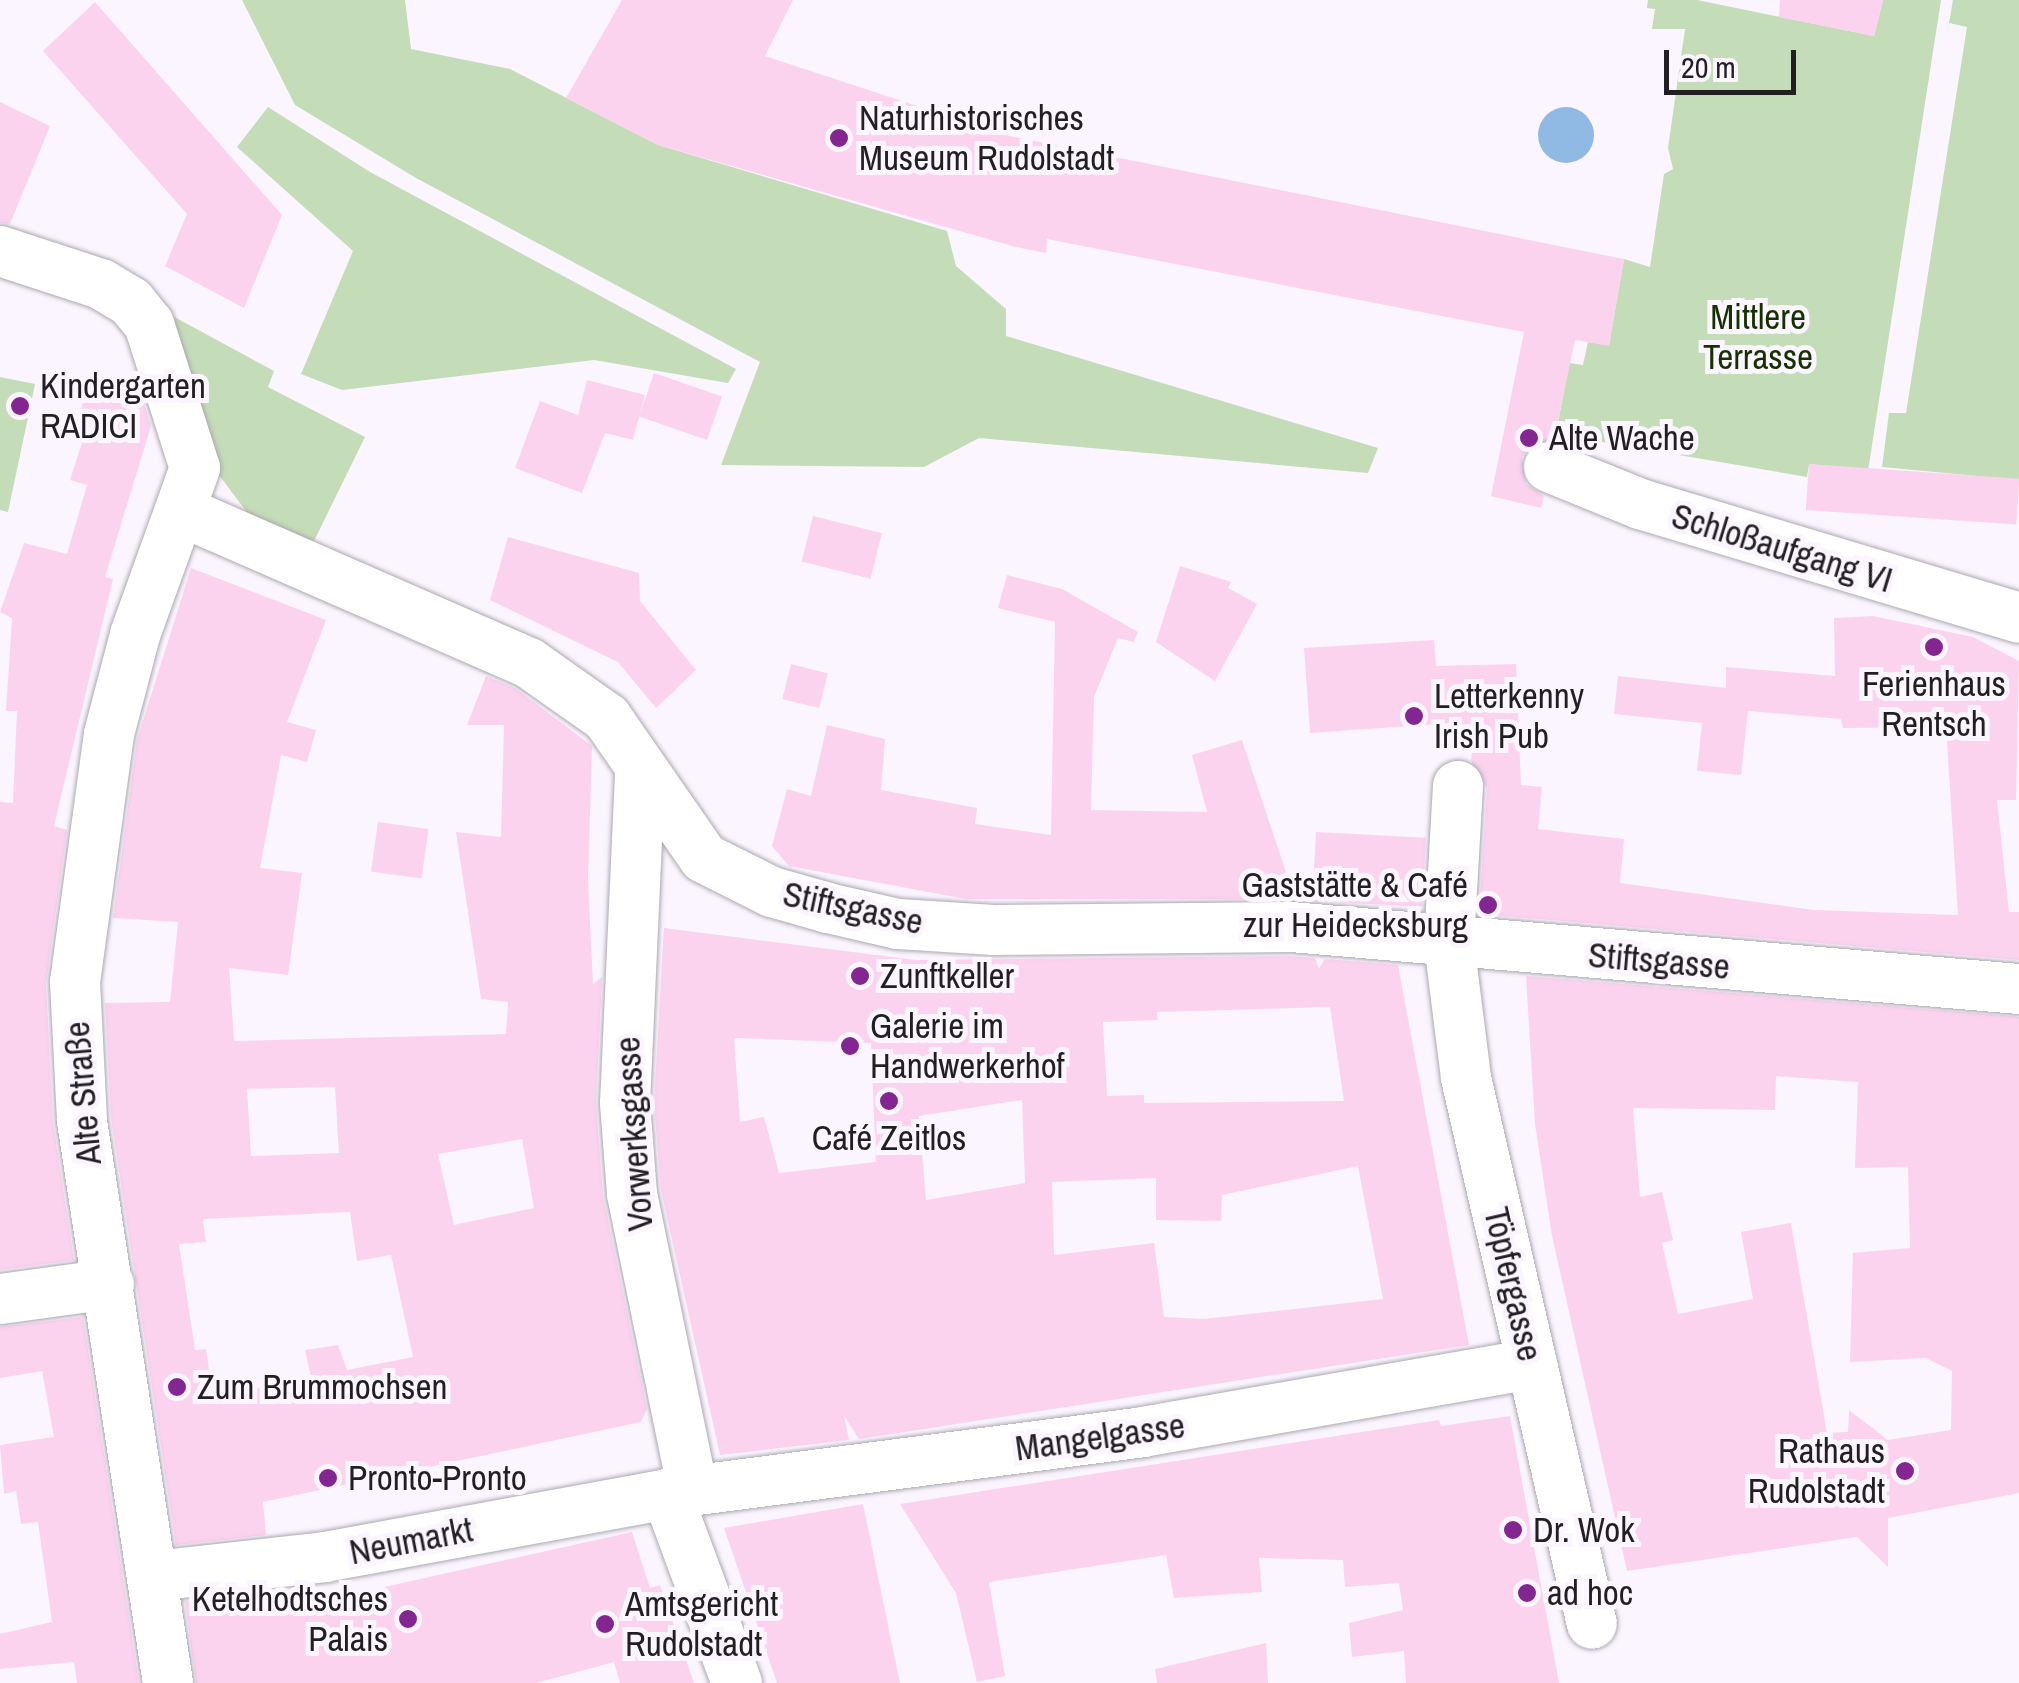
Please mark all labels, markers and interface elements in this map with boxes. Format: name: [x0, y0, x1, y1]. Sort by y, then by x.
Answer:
scale bar: [1669, 30, 1802, 92]
text: 20 m: [1681, 47, 1736, 87]
place label: Naturhistorisches Museum Rudolstadt: [859, 97, 1114, 179]
marker: Naturhistorisches Museum Rudolstadt: [828, 127, 850, 149]
park label: Mittlere Terrasse: [1703, 296, 1813, 378]
place label: Kindergarten RADICI: [40, 365, 206, 447]
marker: Kindergarten RADICI: [9, 395, 31, 417]
place label: Alte Wache: [1549, 417, 1695, 459]
marker: Alte Wache: [1518, 427, 1540, 449]
street label: Schloßaufgang VI: [1667, 495, 1897, 601]
marker: Ferienhaus Rentsch: [1923, 636, 1945, 658]
place label: Ferienhaus Rentsch: [1862, 663, 2006, 745]
place label: Letterkenny Irish Pub: [1434, 675, 1584, 757]
marker: Letterkenny Irish Pub: [1403, 705, 1425, 727]
place label: Gaststätte & Café zur Heidecksburg: [1241, 864, 1468, 946]
street label: Stiftsgasse: [779, 873, 927, 943]
marker: Gaststätte & Café zur Heidecksburg: [1477, 894, 1499, 916]
street label: Stiftsgasse: [1586, 934, 1732, 988]
place label: Zunftkeller: [880, 955, 1014, 997]
marker: Zunftkeller: [849, 965, 871, 987]
place label: Galerie im Handwerkerhof: [870, 1005, 1065, 1087]
street label: Alte Straße: [56, 1020, 110, 1166]
street label: Vorwerksgasse: [606, 1035, 662, 1233]
marker: Galerie im Handwerkerhof: [839, 1035, 861, 1057]
marker: Café Zeitlos: [878, 1090, 900, 1112]
place label: Café Zeitlos: [812, 1117, 966, 1159]
street label: Töpfergasse: [1475, 1203, 1551, 1365]
place label: Zum Brummochsen: [197, 1366, 447, 1408]
marker: Zum Brummochsen: [166, 1376, 188, 1398]
street label: Mangelgasse: [1013, 1404, 1187, 1470]
place label: Rathaus Rudolstadt: [1748, 1430, 1885, 1512]
place label: Pronto-Pronto: [348, 1457, 527, 1499]
marker: Rathaus Rudolstadt: [1894, 1460, 1916, 1482]
marker: Pronto-Pronto: [317, 1467, 339, 1489]
street label: Neumarkt: [346, 1509, 476, 1573]
place label: Dr. Wok: [1533, 1509, 1635, 1551]
marker: Dr. Wok: [1502, 1519, 1524, 1541]
place label: ad hoc: [1547, 1572, 1633, 1614]
place label: Ketelhodtsches Palais: [192, 1578, 388, 1660]
marker: ad hoc: [1516, 1582, 1538, 1604]
place label: Amtsgericht Rudolstadt: [625, 1583, 778, 1665]
marker: Ketelhodtsches Palais: [397, 1608, 419, 1630]
marker: Amtsgericht Rudolstadt: [594, 1613, 616, 1635]

